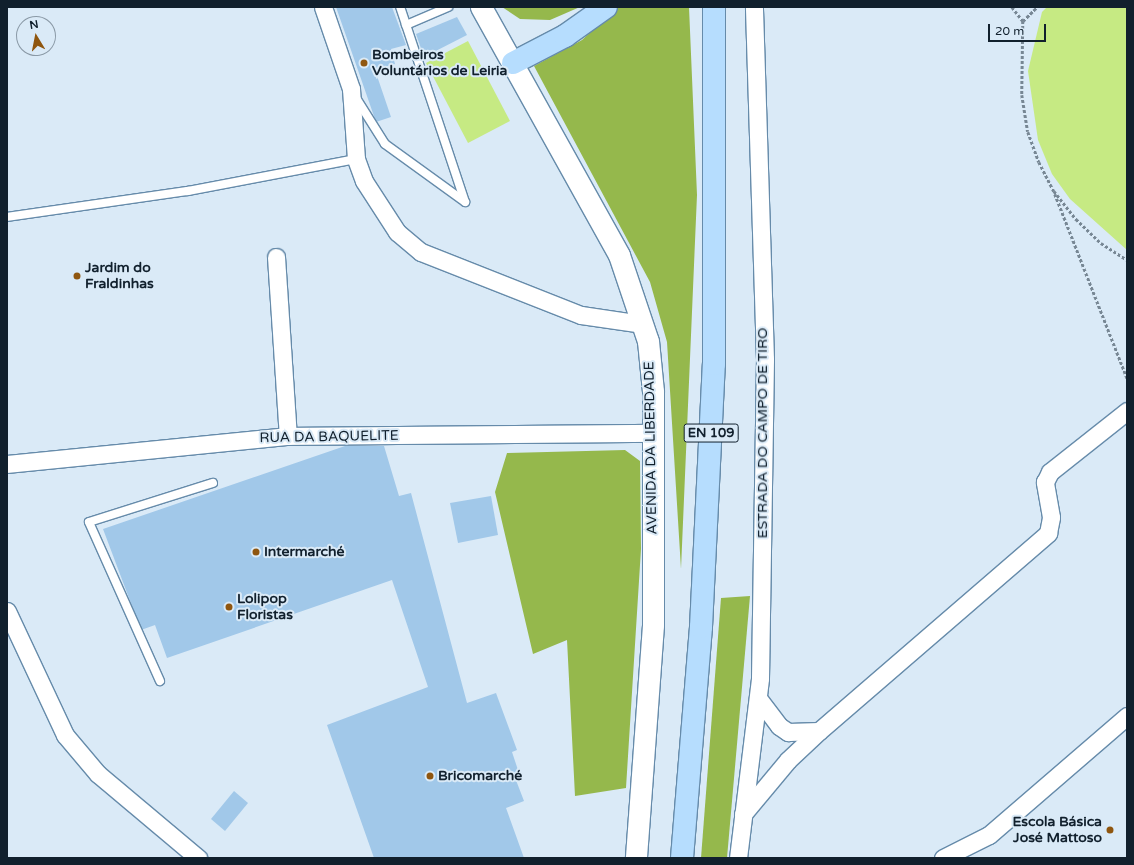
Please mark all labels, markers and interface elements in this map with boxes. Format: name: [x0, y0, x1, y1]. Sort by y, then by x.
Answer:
north arrow: [16, 16, 56, 56]
scale bar: [990, 16, 1048, 42]
text: N: [29, 18, 39, 32]
text: 20 m: [995, 24, 1024, 38]
place label: Bombeiros Voluntários de Leiria: [372, 47, 507, 80]
marker: Bombeiros Voluntários de Leiria: [359, 58, 369, 68]
place label: Jardim do Fraldinhas: [85, 260, 154, 292]
marker: Jardim do Fraldinhas: [72, 271, 82, 281]
street label: ESTRADA DO CAMPO DE TIRO: [755, 328, 771, 538]
street label: AVENIDA DA LIBERDADE: [641, 361, 661, 535]
road number: EN 109: [683, 422, 739, 444]
street label: RUA DA BAQUELITE: [259, 427, 399, 447]
place label: Intermarché: [264, 544, 345, 560]
marker: Intermarché: [251, 547, 261, 557]
place label: Lolipop Floristas: [237, 591, 293, 624]
marker: Lolipop Floristas: [224, 602, 234, 612]
place label: Bricomarché: [438, 768, 522, 784]
marker: Bricomarché: [425, 771, 435, 781]
place label: Escola Básica José Mattoso: [1012, 814, 1102, 846]
marker: Escola Básica José Mattoso: [1105, 825, 1115, 835]

